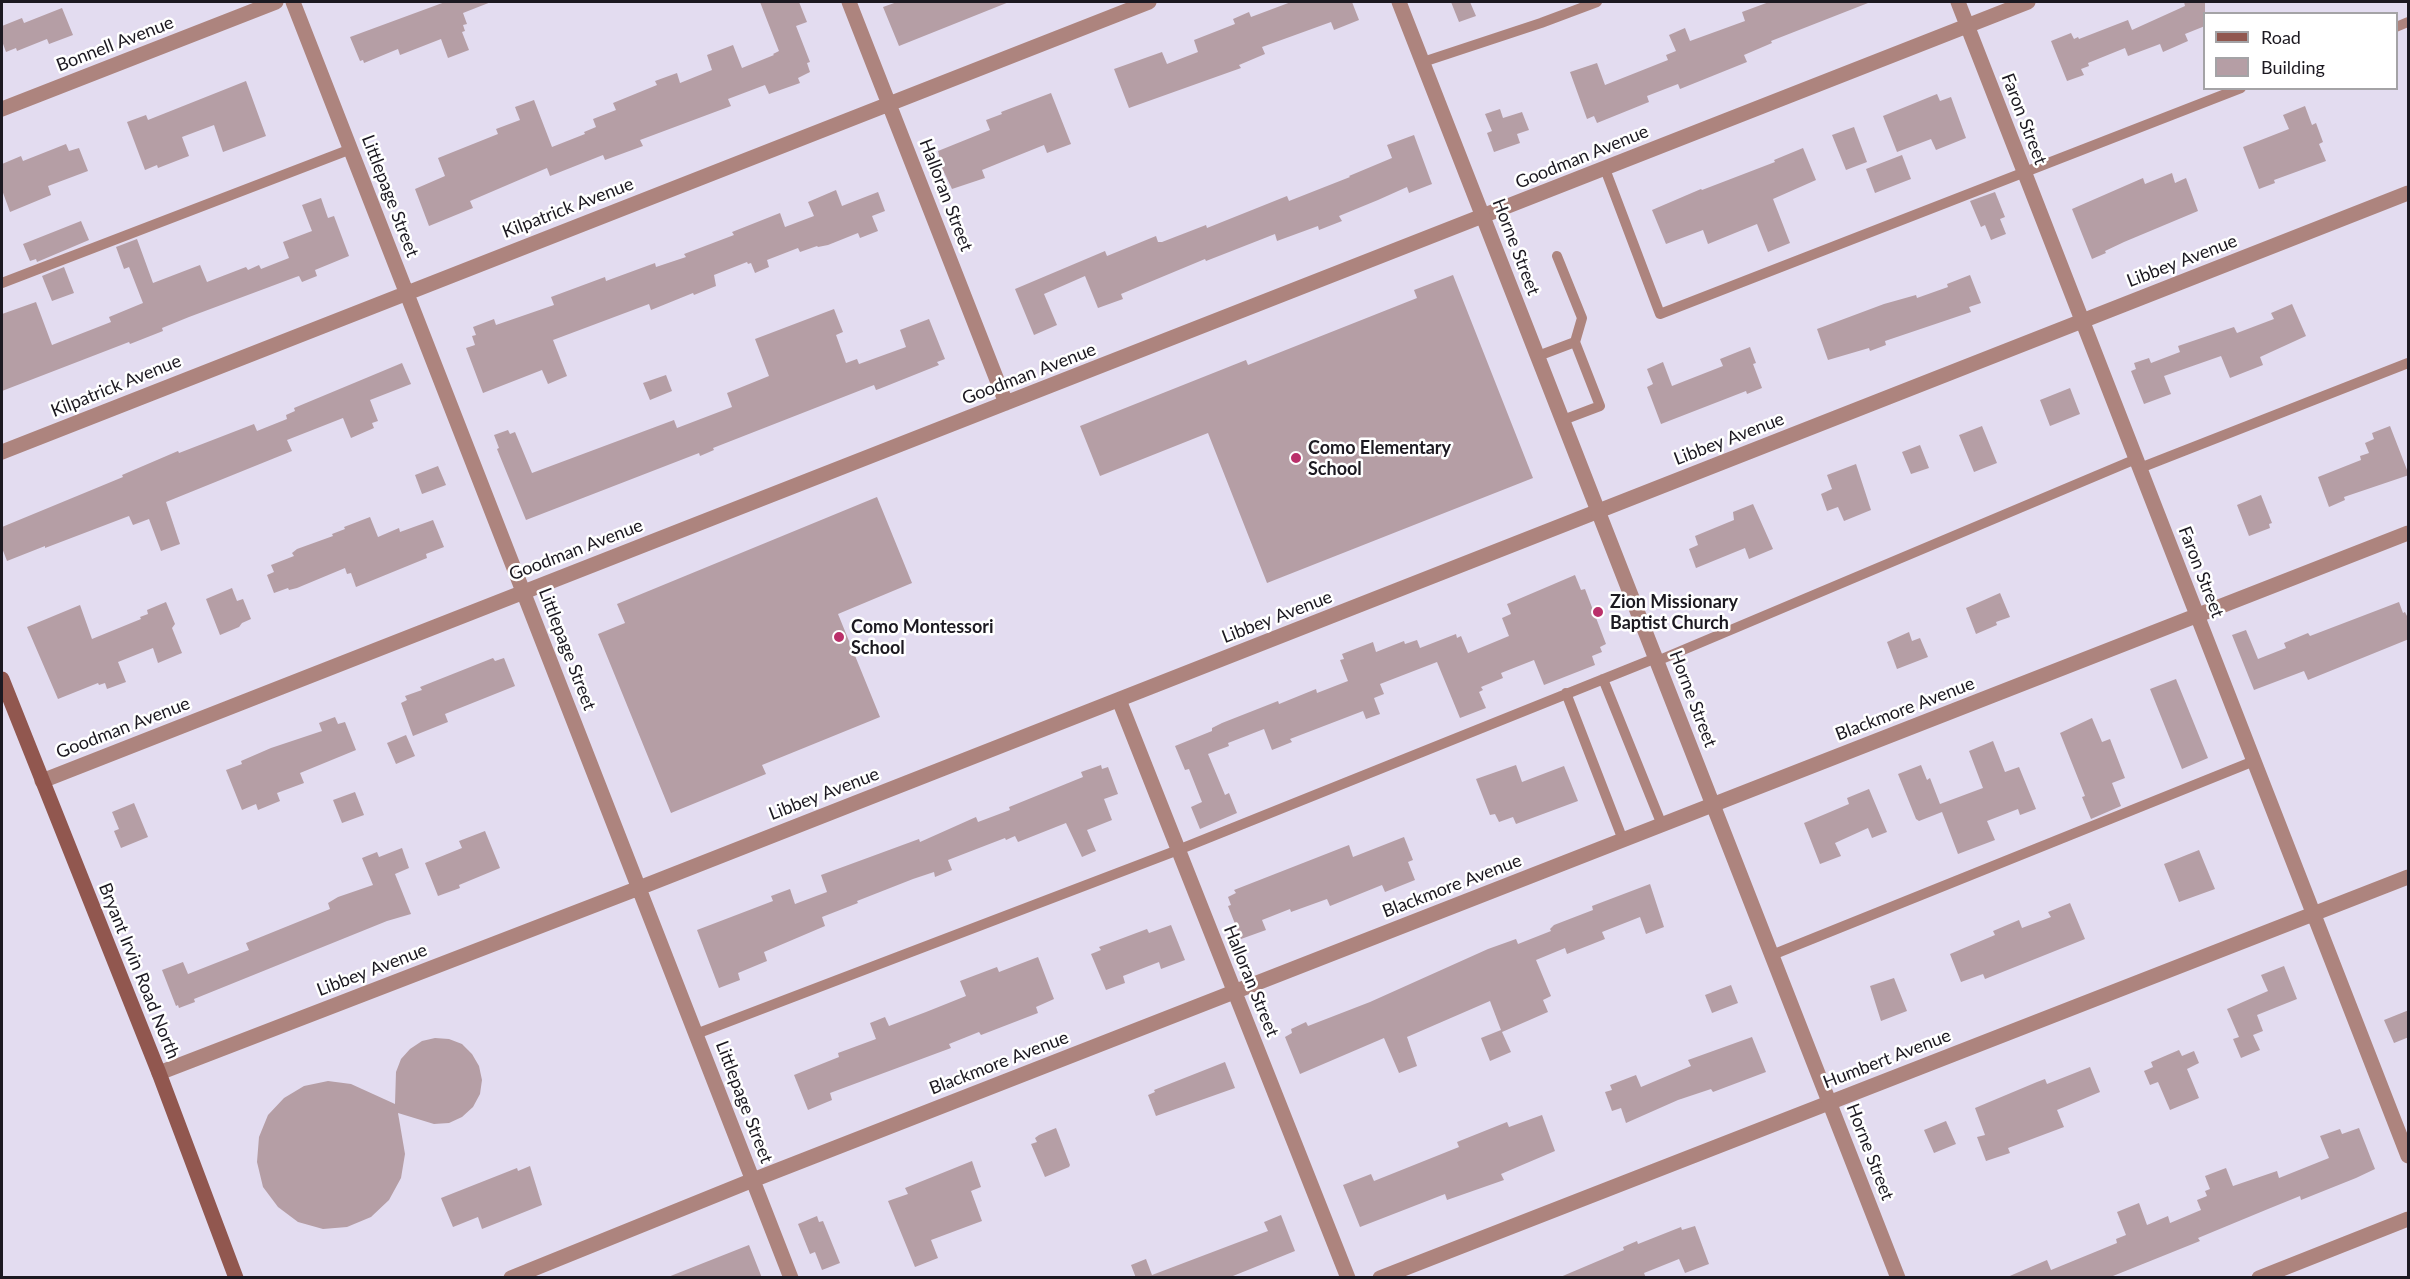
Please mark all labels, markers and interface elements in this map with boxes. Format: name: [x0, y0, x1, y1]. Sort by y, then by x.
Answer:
street label: Bonnell Avenue: [53, 12, 177, 76]
legend: [2203, 12, 2398, 90]
text: Road: [2261, 26, 2301, 48]
text: Building: [2261, 56, 2325, 78]
street label: Faron Street: [1997, 70, 2051, 168]
street label: Goodman Avenue: [1512, 120, 1652, 194]
street label: Littlepage Street: [357, 132, 423, 260]
street label: Halloran Street: [915, 136, 977, 254]
street label: Kilpatrick Avenue: [499, 173, 637, 243]
street label: Horne Street: [1488, 196, 1544, 298]
street label: Libbey Avenue: [2124, 230, 2240, 292]
street label: Goodman Avenue: [959, 339, 1099, 409]
street label: Kilpatrick Avenue: [48, 350, 184, 422]
street label: Libbey Avenue: [1671, 408, 1787, 470]
place label: Como Elementary School: [1308, 437, 1451, 480]
marker: Como Elementary School: [1289, 451, 1303, 465]
street label: Goodman Avenue: [506, 515, 646, 585]
street label: Faron Street: [2174, 523, 2228, 621]
street label: Littlepage Street: [534, 585, 600, 713]
street label: Libbey Avenue: [1219, 586, 1335, 648]
place label: Zion Missionary Baptist Church: [1610, 591, 1738, 634]
marker: Zion Missionary Baptist Church: [1591, 605, 1605, 619]
place label: Como Montessori School: [851, 616, 994, 658]
marker: Como Montessori School: [832, 630, 846, 644]
street label: Horne Street: [1665, 648, 1721, 750]
street label: Blackmore Avenue: [1832, 673, 1978, 745]
street label: Goodman Avenue: [53, 693, 193, 763]
street label: Libbey Avenue: [766, 763, 882, 825]
street label: Blackmore Avenue: [1379, 850, 1525, 922]
street label: Bryant Irvin Road North: [94, 880, 184, 1062]
street label: Halloran Street: [1219, 922, 1283, 1040]
street label: Libbey Avenue: [314, 939, 430, 1001]
street label: Humbert Avenue: [1820, 1025, 1954, 1093]
street label: Blackmore Avenue: [926, 1027, 1072, 1099]
street label: Littlepage Street: [711, 1038, 777, 1166]
street label: Horne Street: [1842, 1101, 1898, 1203]

